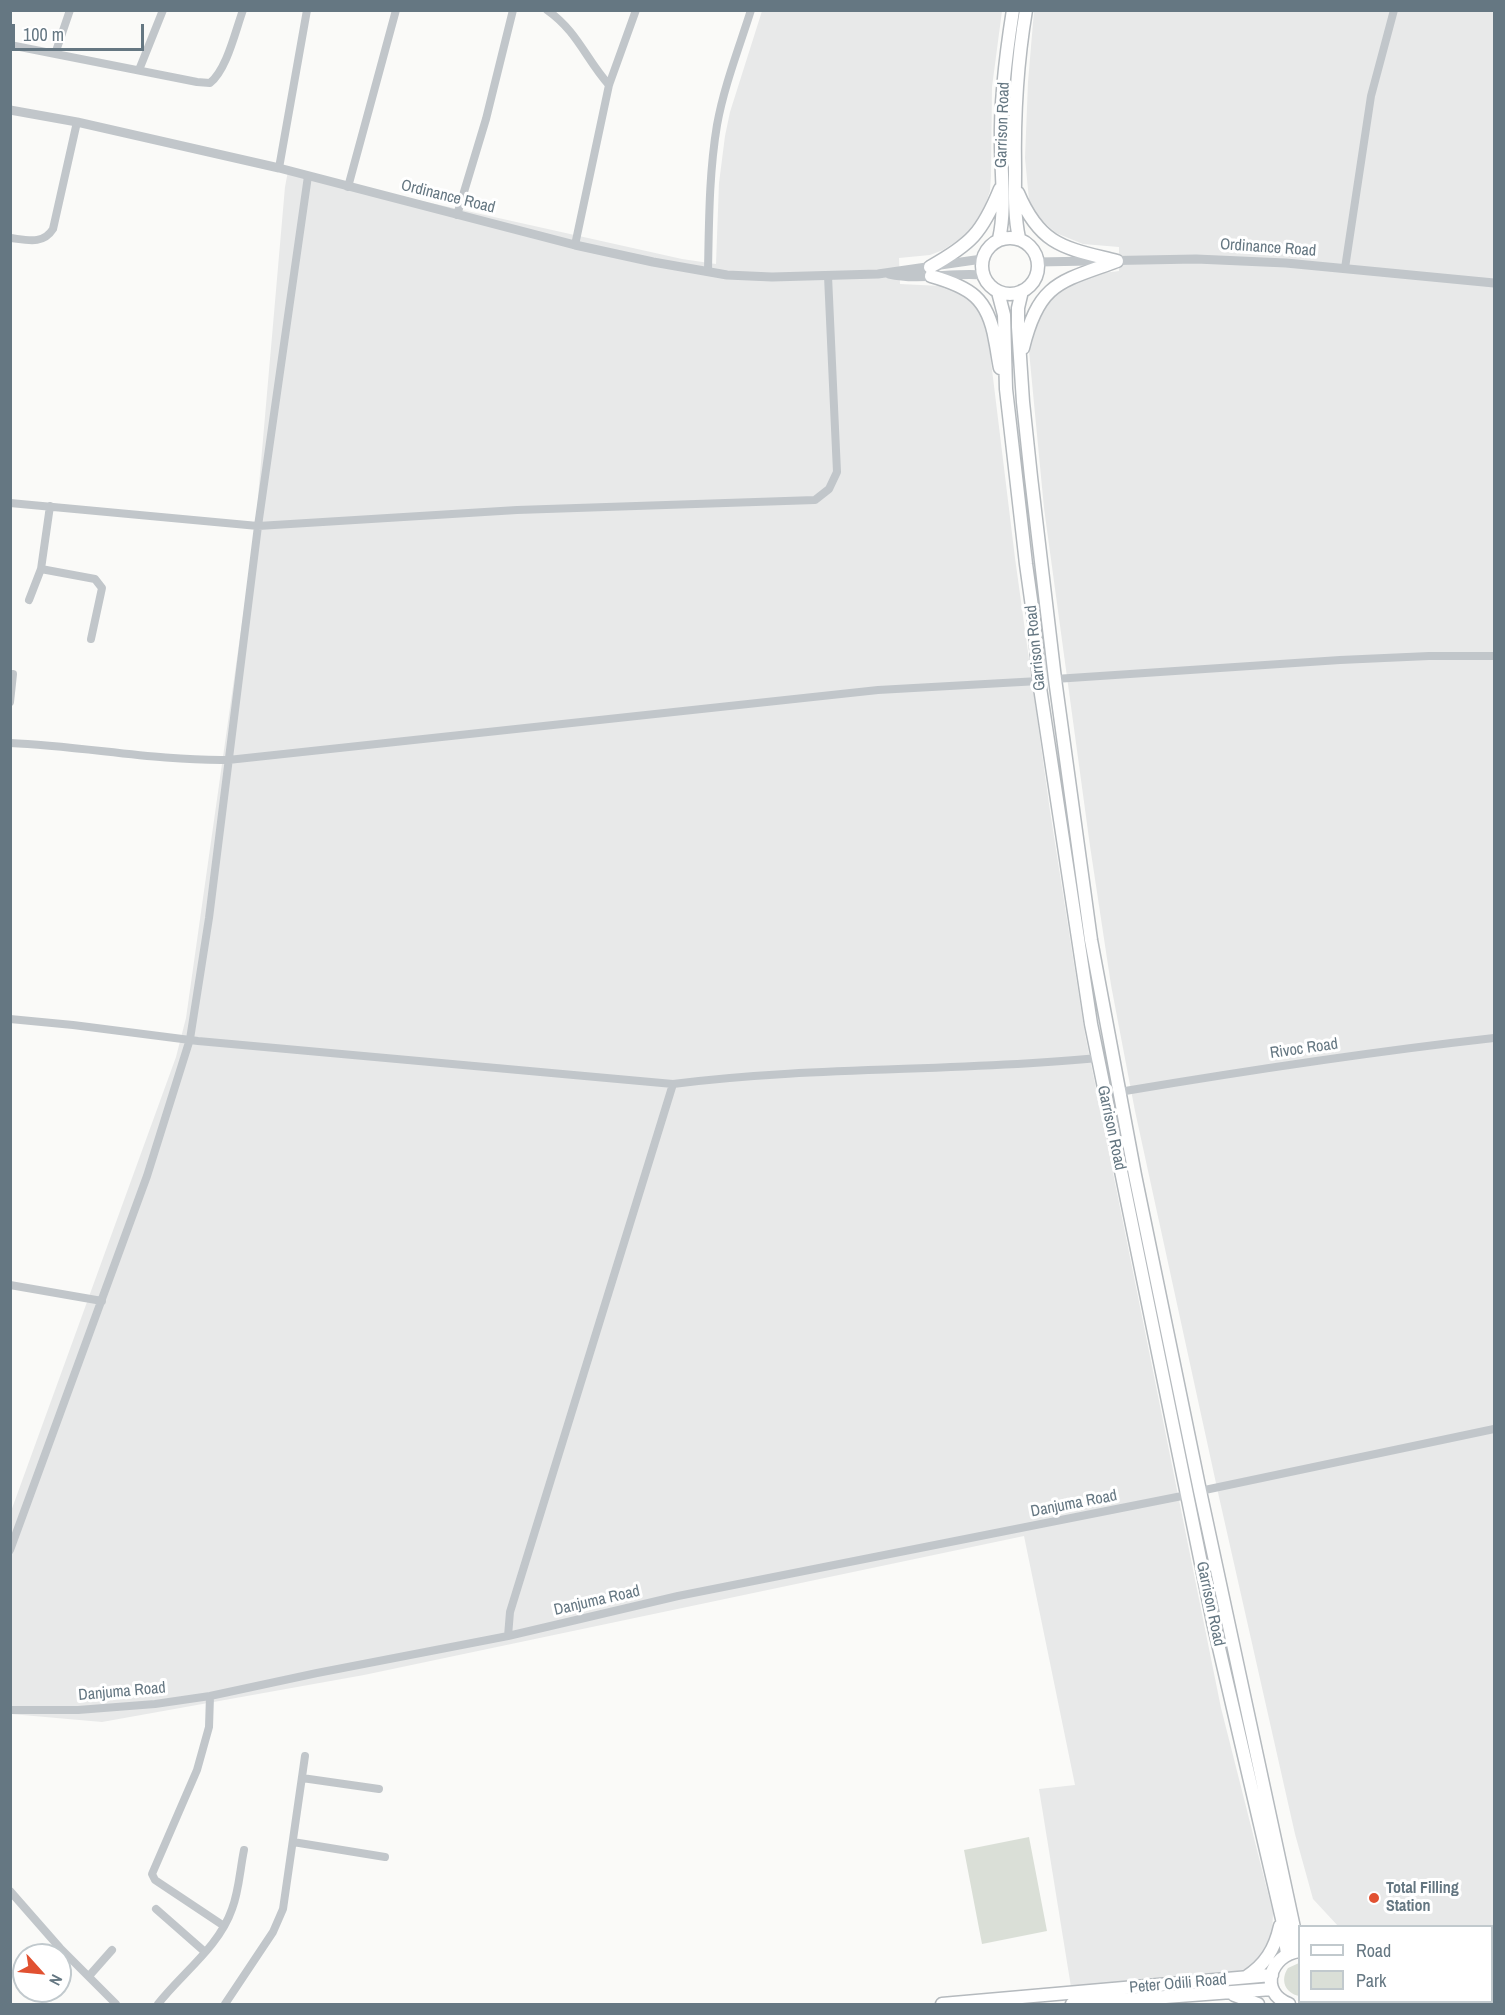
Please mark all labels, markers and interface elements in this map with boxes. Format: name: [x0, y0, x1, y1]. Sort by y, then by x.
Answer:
scale bar: [15, 12, 147, 50]
text: 100 m: [23, 22, 64, 47]
street label: Garrison Road: [992, 82, 1014, 168]
street label: Ordinance Road: [399, 176, 497, 218]
street label: Ordinance Road: [1219, 235, 1317, 261]
street label: Garrison Road: [1022, 604, 1050, 692]
street label: Rivoc Road: [1269, 1035, 1339, 1063]
street label: Garrison Road: [1093, 1084, 1129, 1172]
street label: Danjuma Road: [1029, 1486, 1119, 1522]
street label: Garrison Road: [1192, 1560, 1228, 1648]
street label: Danjuma Road: [552, 1582, 642, 1620]
street label: Danjuma Road: [78, 1679, 166, 1705]
place label: Total Filling Station: [1386, 1879, 1459, 1917]
marker: Total Filling Station: [1367, 1891, 1381, 1905]
legend: [1298, 1925, 1493, 2003]
text: Road: [1356, 1938, 1391, 1963]
north arrow: [12, 1943, 72, 2003]
text: Park: [1356, 1968, 1386, 1993]
street label: Peter Odili Road: [1128, 1970, 1228, 1998]
text: N: [44, 1971, 68, 1989]

